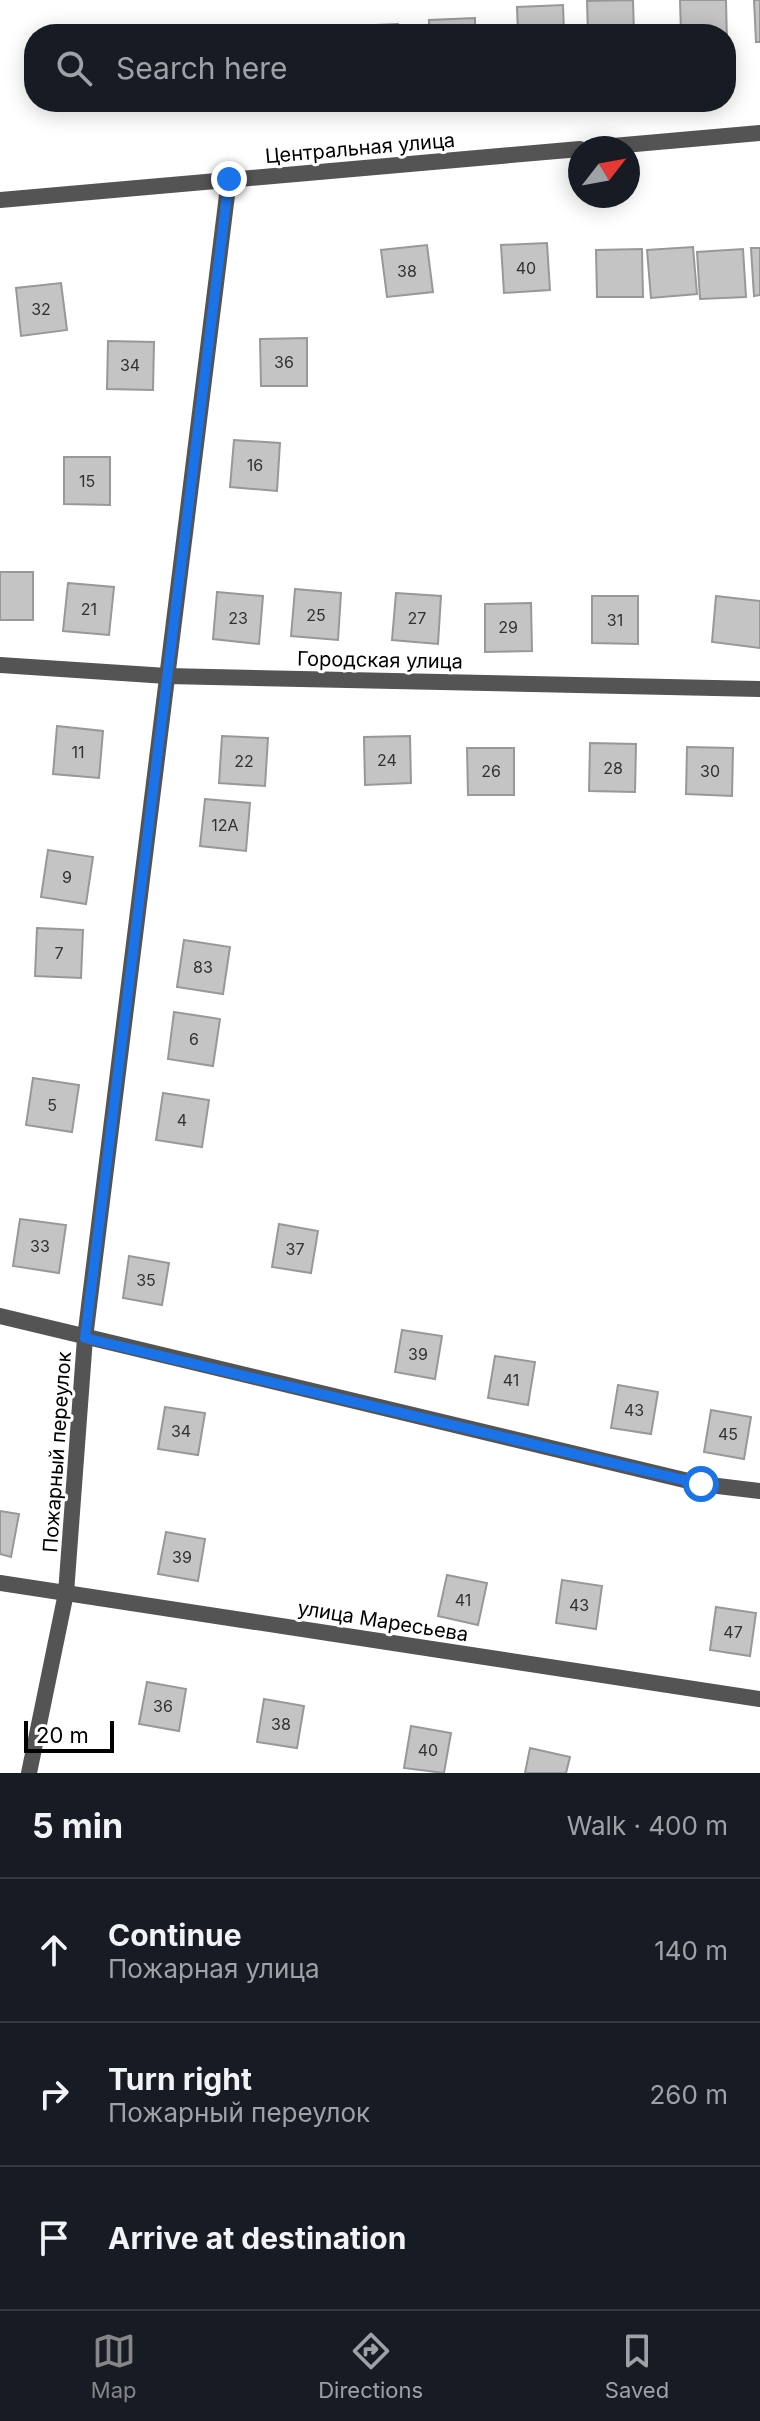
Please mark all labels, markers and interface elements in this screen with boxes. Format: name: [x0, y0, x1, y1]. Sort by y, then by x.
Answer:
search box: [24, 24, 736, 112]
icon: search: [52, 46, 96, 90]
text: Search here: [116, 50, 288, 86]
street label: Центральная улица: [264, 128, 456, 168]
north arrow: [568, 136, 640, 208]
route end: [211, 161, 247, 197]
house number: 40: [516, 258, 536, 278]
house number: 38: [397, 261, 417, 281]
house number: 32: [31, 299, 51, 319]
house number: 36: [274, 352, 294, 372]
house number: 34: [120, 355, 140, 375]
house number: 16: [247, 455, 263, 475]
house number: 15: [79, 471, 95, 491]
house number: 21: [81, 599, 97, 619]
house number: 25: [306, 605, 326, 625]
house number: 23: [228, 608, 248, 628]
house number: 27: [408, 608, 426, 628]
house number: 31: [607, 610, 623, 630]
house number: 29: [498, 617, 518, 637]
street label: Городская улица: [297, 647, 463, 673]
house number: 11: [71, 742, 85, 762]
house number: 24: [377, 750, 397, 770]
house number: 22: [234, 751, 254, 771]
house number: 28: [603, 758, 623, 778]
house number: 26: [481, 761, 501, 781]
house number: 30: [700, 761, 720, 781]
house number: 12А: [211, 815, 239, 835]
house number: 9: [62, 867, 72, 887]
house number: 7: [54, 943, 64, 963]
house number: 83: [193, 957, 213, 977]
house number: 6: [189, 1029, 199, 1049]
house number: 5: [47, 1095, 57, 1115]
house number: 4: [177, 1110, 187, 1130]
house number: 33: [30, 1236, 50, 1256]
house number: 37: [286, 1239, 304, 1259]
house number: 35: [136, 1270, 156, 1290]
house number: 39: [408, 1344, 428, 1364]
street label: Пожарный переулок: [38, 1350, 76, 1553]
house number: 41: [503, 1370, 519, 1390]
house number: 43: [624, 1400, 644, 1420]
house number: 34: [171, 1421, 191, 1441]
house number: 45: [718, 1424, 738, 1444]
route start: [683, 1466, 719, 1502]
house number: 39: [172, 1547, 192, 1567]
house number: 41: [455, 1590, 471, 1610]
house number: 43: [569, 1595, 589, 1615]
street label: улица Маресьева: [296, 1596, 470, 1646]
house number: 47: [723, 1622, 743, 1642]
house number: 36: [153, 1696, 173, 1716]
house number: 38: [271, 1714, 291, 1734]
scale bar: [24, 1717, 114, 1753]
text: 20 m: [36, 1722, 89, 1748]
house number: 40: [418, 1740, 438, 1760]
text: 5 min: [32, 1805, 123, 1846]
text: Walk · 400 m: [567, 1810, 728, 1841]
text: Continue: [108, 1917, 242, 1953]
icon: ahead: [32, 1928, 76, 1972]
text: 140 m: [654, 1935, 728, 1966]
text: Пожарная улица: [108, 1953, 320, 1984]
text: Turn right: [108, 2061, 252, 2097]
icon: right: [32, 2072, 76, 2116]
text: 260 m: [650, 2079, 728, 2110]
text: Пожарный переулок: [108, 2097, 370, 2128]
icon: arrive: [32, 2216, 76, 2260]
text: Arrive at destination: [108, 2220, 406, 2256]
tab: Map: [91, 2329, 137, 2403]
tab: Directions: [318, 2329, 423, 2403]
tab: Saved: [605, 2329, 669, 2403]

